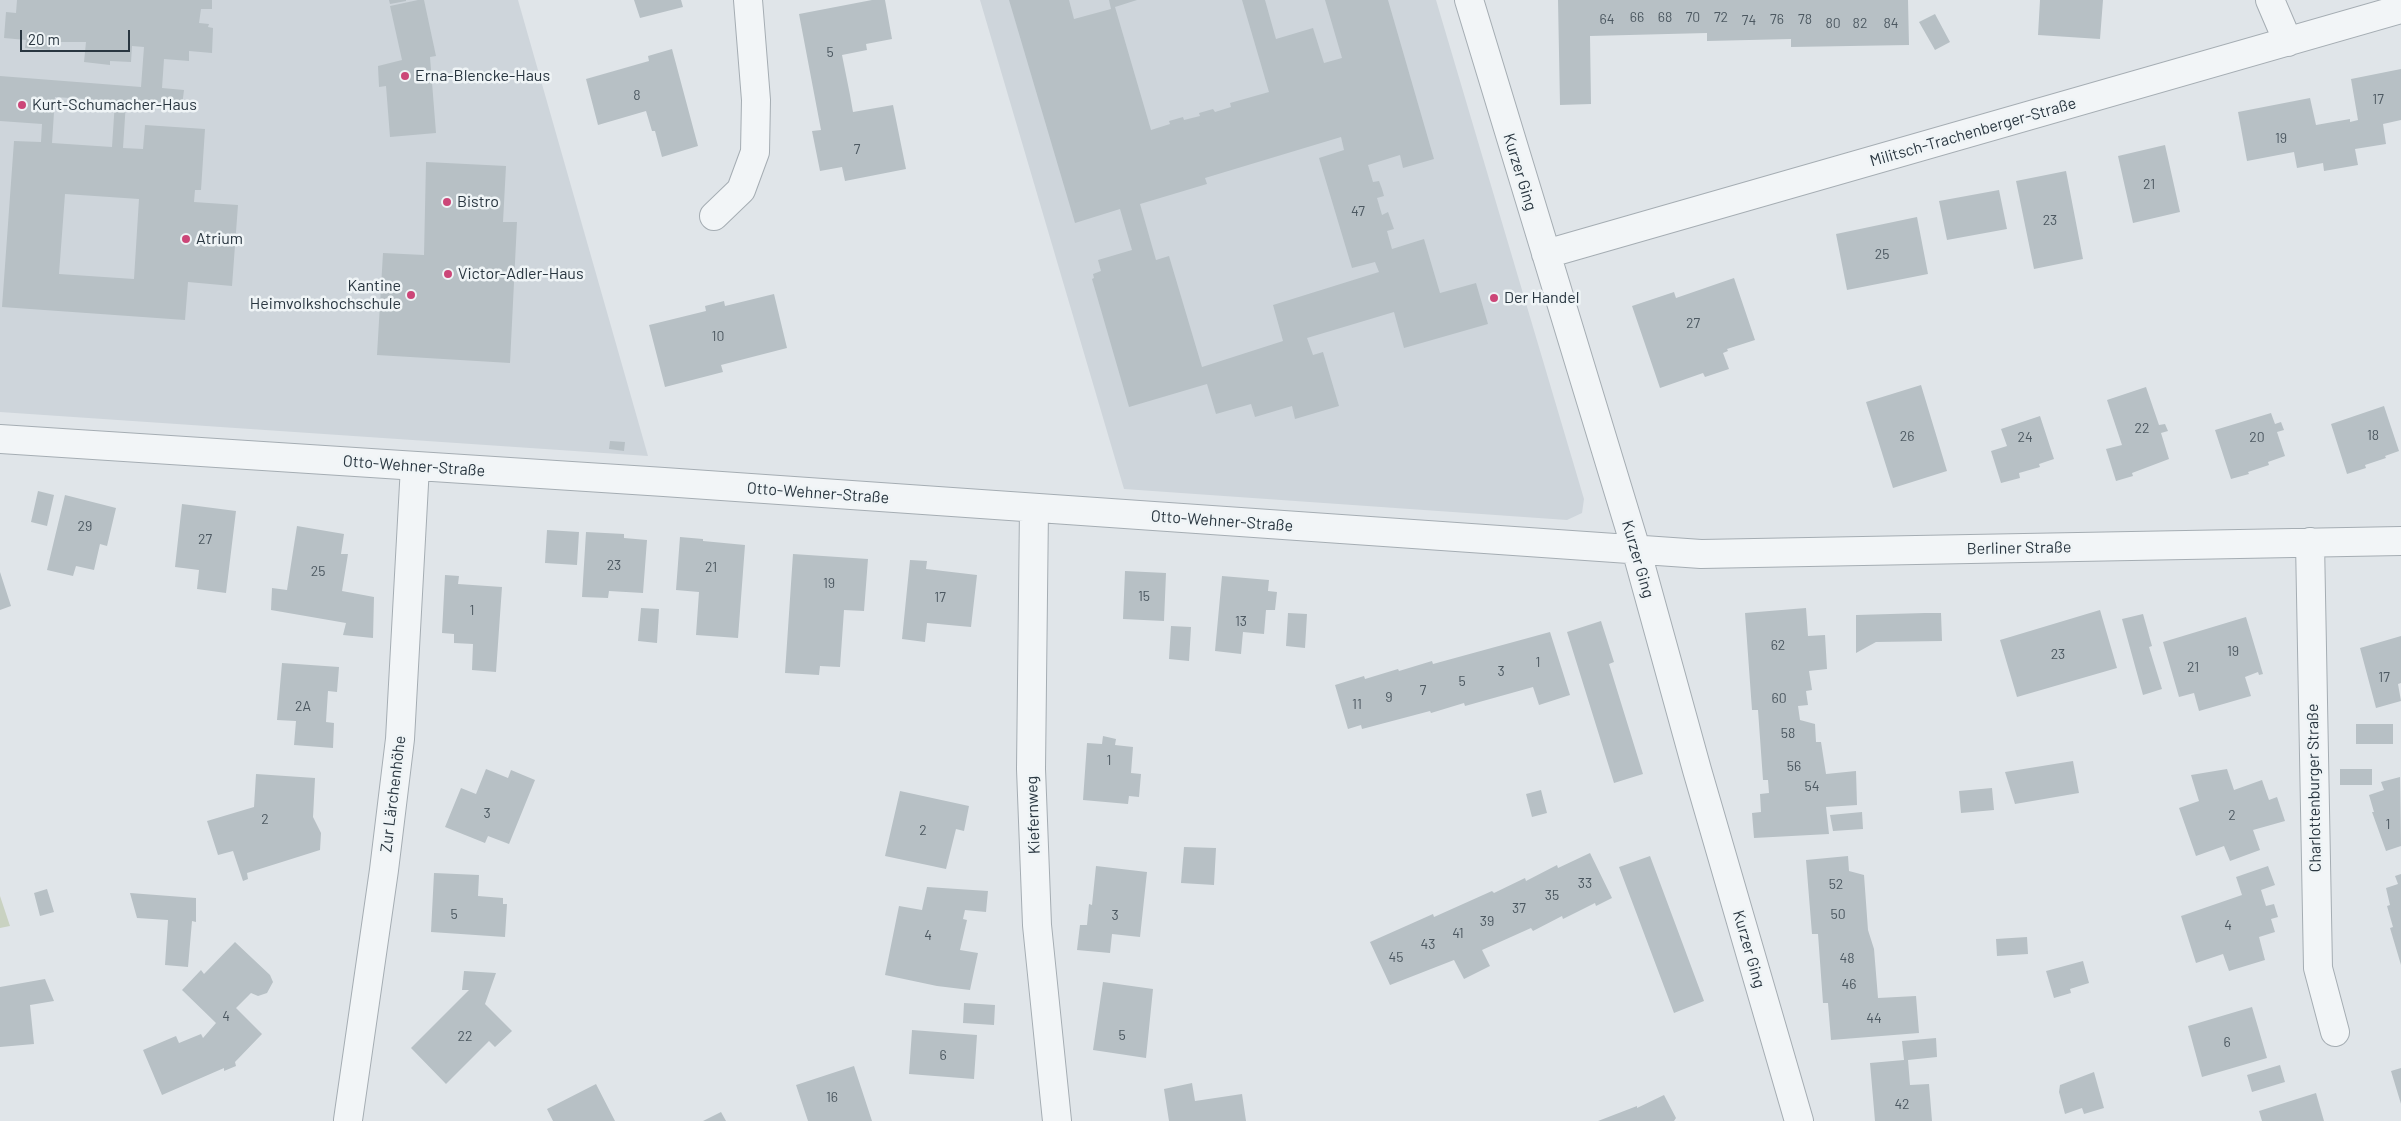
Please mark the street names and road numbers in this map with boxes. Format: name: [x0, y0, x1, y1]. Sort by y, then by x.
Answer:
street label: Militsch-Trachenberger-Straße: [1868, 93, 2078, 171]
street label: Kurzer Ging: [1499, 131, 1541, 213]
street label: Otto-Wehner-Straße: [342, 451, 486, 481]
street label: Otto-Wehner-Straße: [746, 478, 890, 508]
street label: Otto-Wehner-Straße: [1150, 506, 1294, 536]
street label: Kurzer Ging: [1618, 518, 1658, 600]
street label: Berliner Straße: [1966, 537, 2072, 559]
street label: Charlottenburger Straße: [2303, 703, 2325, 873]
street label: Zur Lärchenhöhe: [376, 735, 410, 853]
street label: Kiefernweg: [1022, 775, 1044, 855]
street label: Kurzer Ging: [1729, 908, 1769, 990]

